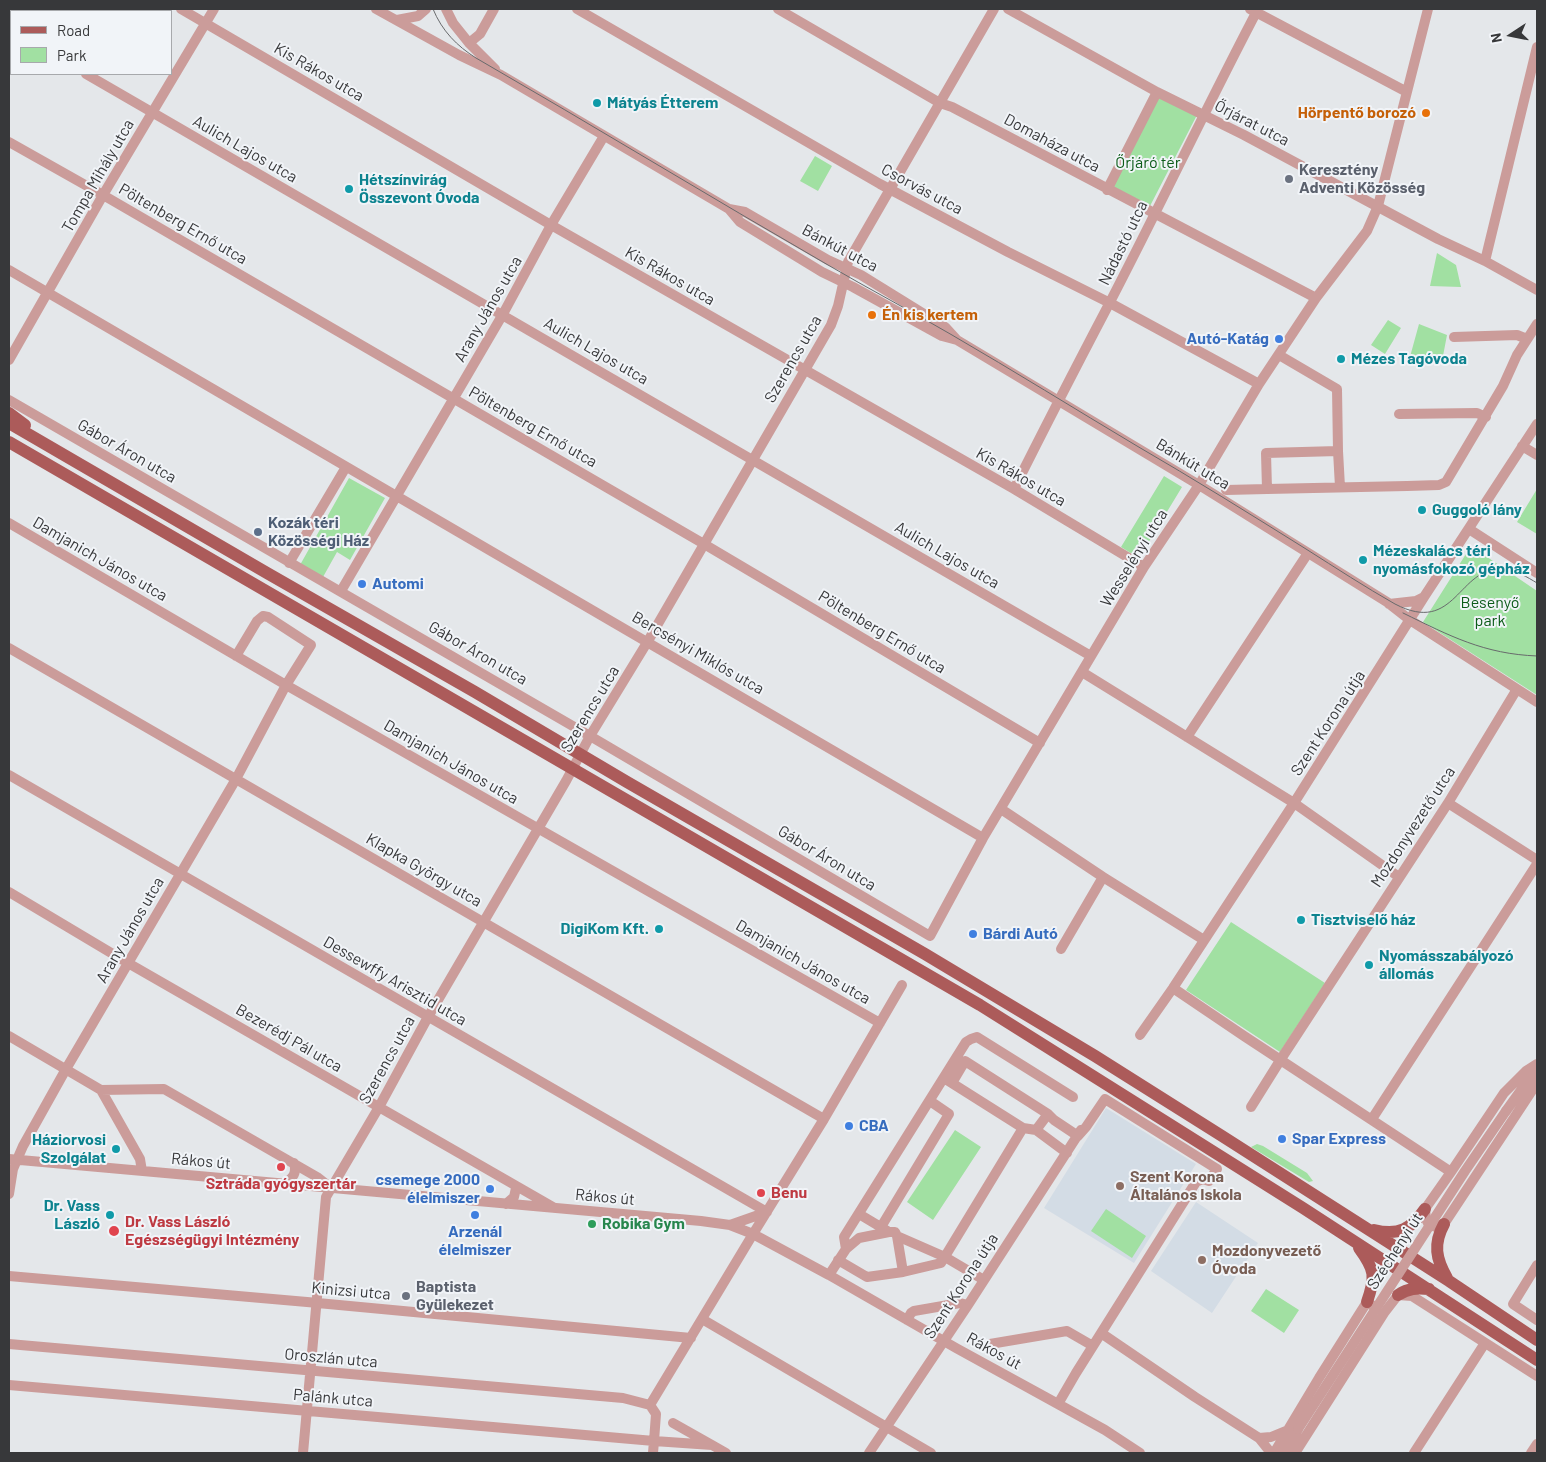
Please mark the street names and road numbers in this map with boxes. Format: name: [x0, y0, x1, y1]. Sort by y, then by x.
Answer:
street label: Kis Rákos utca: [271, 39, 367, 105]
street label: Őrjárat utca: [1211, 96, 1293, 150]
street label: Domaháza utca: [1001, 110, 1103, 176]
street label: Aulich Lajos utca: [189, 111, 301, 187]
street label: Tompa Mihály utca: [58, 116, 138, 236]
street label: Csorvás utca: [878, 160, 966, 218]
street label: Pöltenberg Ernő utca: [115, 179, 251, 269]
street label: Nádastó utca: [1094, 198, 1152, 288]
street label: Bánkút utca: [799, 220, 881, 276]
street label: Kis Rákos utca: [622, 243, 718, 309]
street label: Arany János utca: [450, 253, 526, 365]
street label: Szerencs utca: [760, 312, 826, 406]
street label: Aulich Lajos utca: [540, 313, 652, 389]
street label: Pöltenberg Ernő utca: [465, 382, 601, 472]
street label: Gábor Áron utca: [74, 415, 180, 487]
street label: Bánkút utca: [1152, 434, 1234, 494]
street label: Kis Rákos utca: [973, 444, 1069, 510]
street label: Wesselényi utca: [1096, 506, 1172, 610]
street label: Damjanich János utca: [29, 513, 171, 605]
street label: Aulich Lajos utca: [891, 517, 1003, 593]
street label: Pöltenberg Ernő utca: [815, 586, 949, 678]
street label: Bercsényi Miklós utca: [629, 607, 767, 699]
street label: Gábor Áron utca: [425, 617, 531, 689]
street label: Szerencs utca: [557, 662, 623, 756]
street label: Szent Korona útja: [1287, 667, 1369, 779]
street label: Damjanich János utca: [380, 716, 522, 808]
street label: Mozdonyvezető utca: [1367, 763, 1459, 891]
street label: Gábor Áron utca: [775, 821, 879, 895]
street label: Klapka György utca: [363, 829, 485, 911]
street label: Arany János utca: [92, 874, 168, 986]
street label: Damjanich János utca: [732, 916, 874, 1008]
street label: Dessewffy Arisztid utca: [320, 932, 470, 1030]
street label: Bezerédj Pál utca: [232, 1000, 346, 1076]
street label: Szerencs utca: [355, 1013, 419, 1107]
street label: Rákos út: [170, 1149, 232, 1173]
street label: Rákos út: [574, 1185, 636, 1209]
street label: Széchenyi út: [1363, 1209, 1427, 1293]
street label: Szent Korona útja: [920, 1230, 1002, 1342]
street label: Kinizsi utca: [311, 1278, 391, 1304]
street label: Rákos út: [963, 1328, 1025, 1374]
street label: Oroszlán utca: [284, 1344, 378, 1372]
street label: Palánk utca: [292, 1385, 374, 1411]

